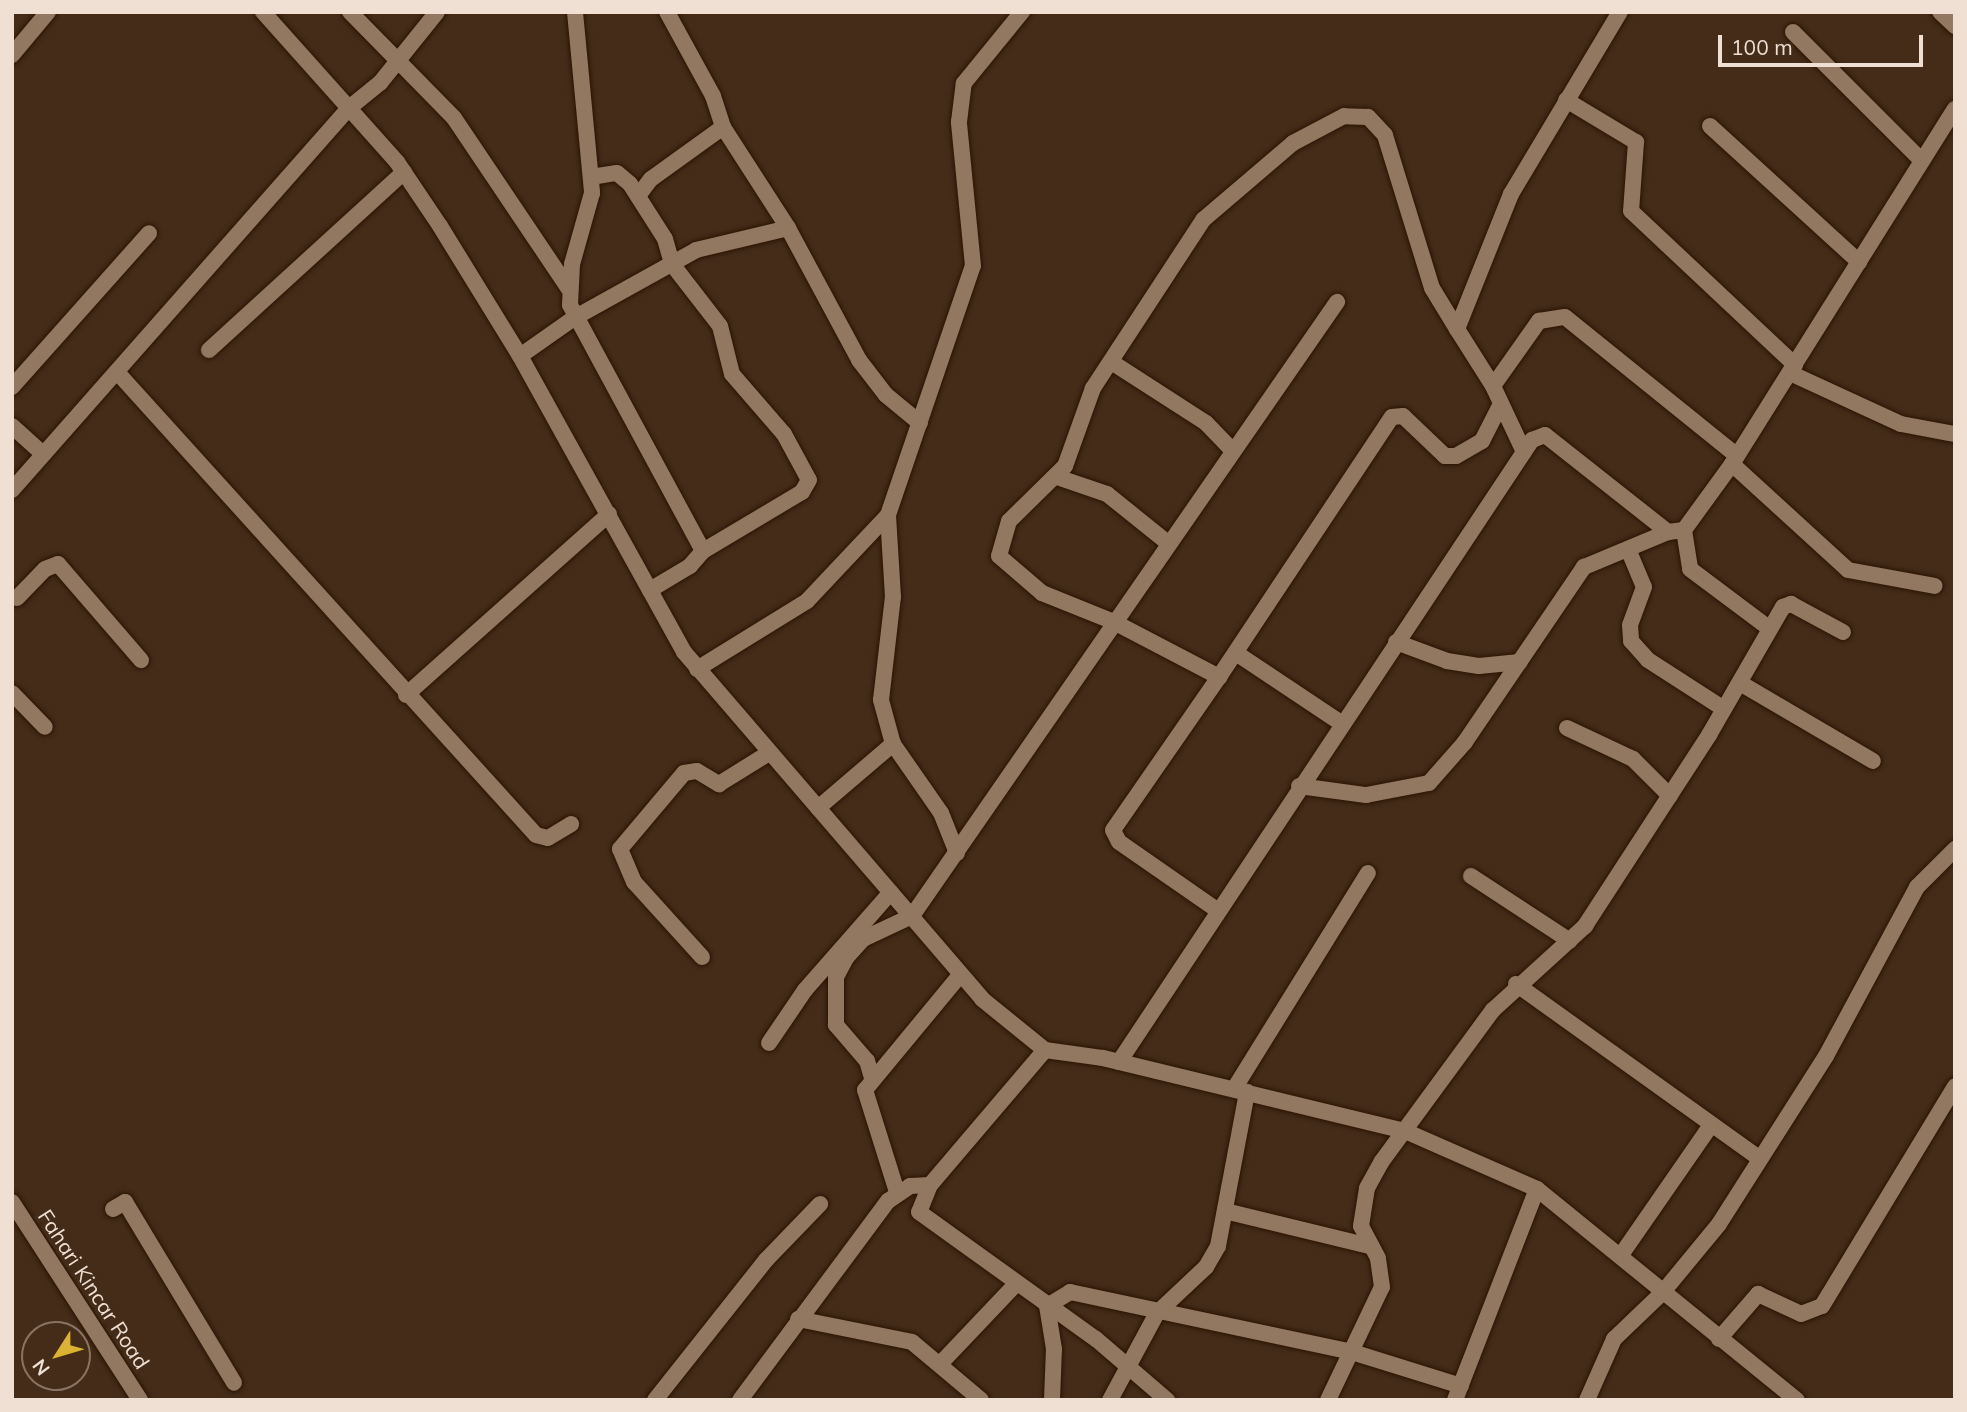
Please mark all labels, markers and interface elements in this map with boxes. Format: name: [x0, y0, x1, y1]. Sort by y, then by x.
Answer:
scale bar: [1722, 21, 1927, 65]
text: 100 m: [1731, 34, 1793, 60]
street label: Fahari Kincar Road: [33, 1205, 155, 1373]
north arrow: [21, 1321, 91, 1391]
text: N: [27, 1354, 55, 1380]

